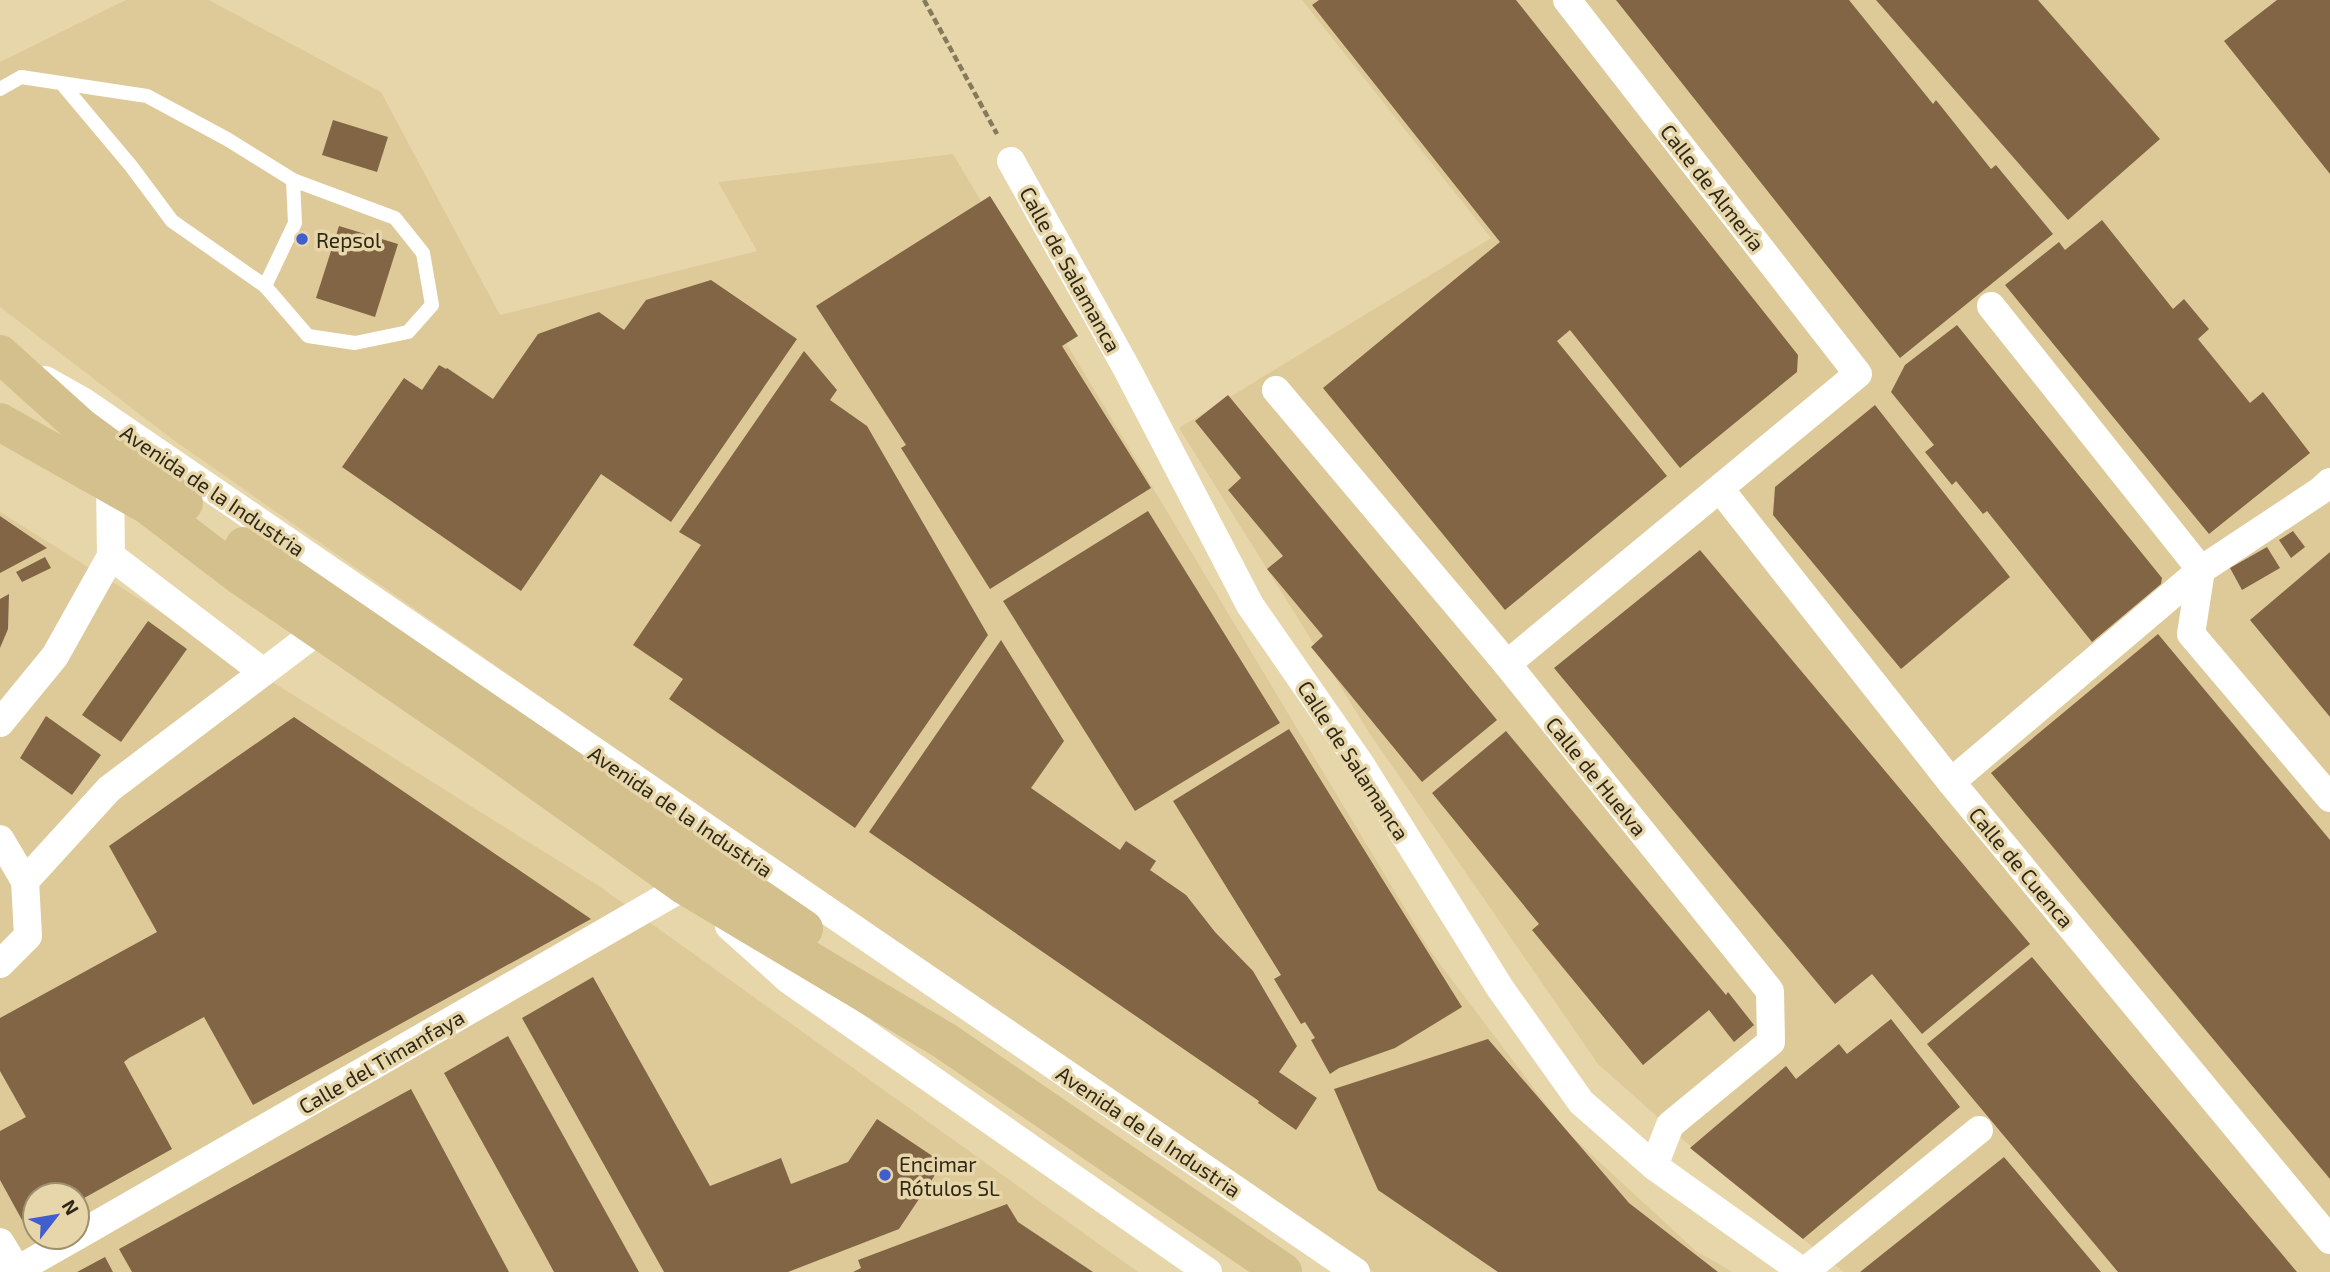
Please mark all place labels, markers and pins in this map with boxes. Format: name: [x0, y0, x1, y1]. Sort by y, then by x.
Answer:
place label: Repsol: [316, 227, 382, 252]
marker: Repsol: [294, 231, 310, 247]
place label: Encimar Rótulos SL: [899, 1151, 1000, 1200]
marker: Encimar Rótulos SL: [877, 1167, 893, 1183]

